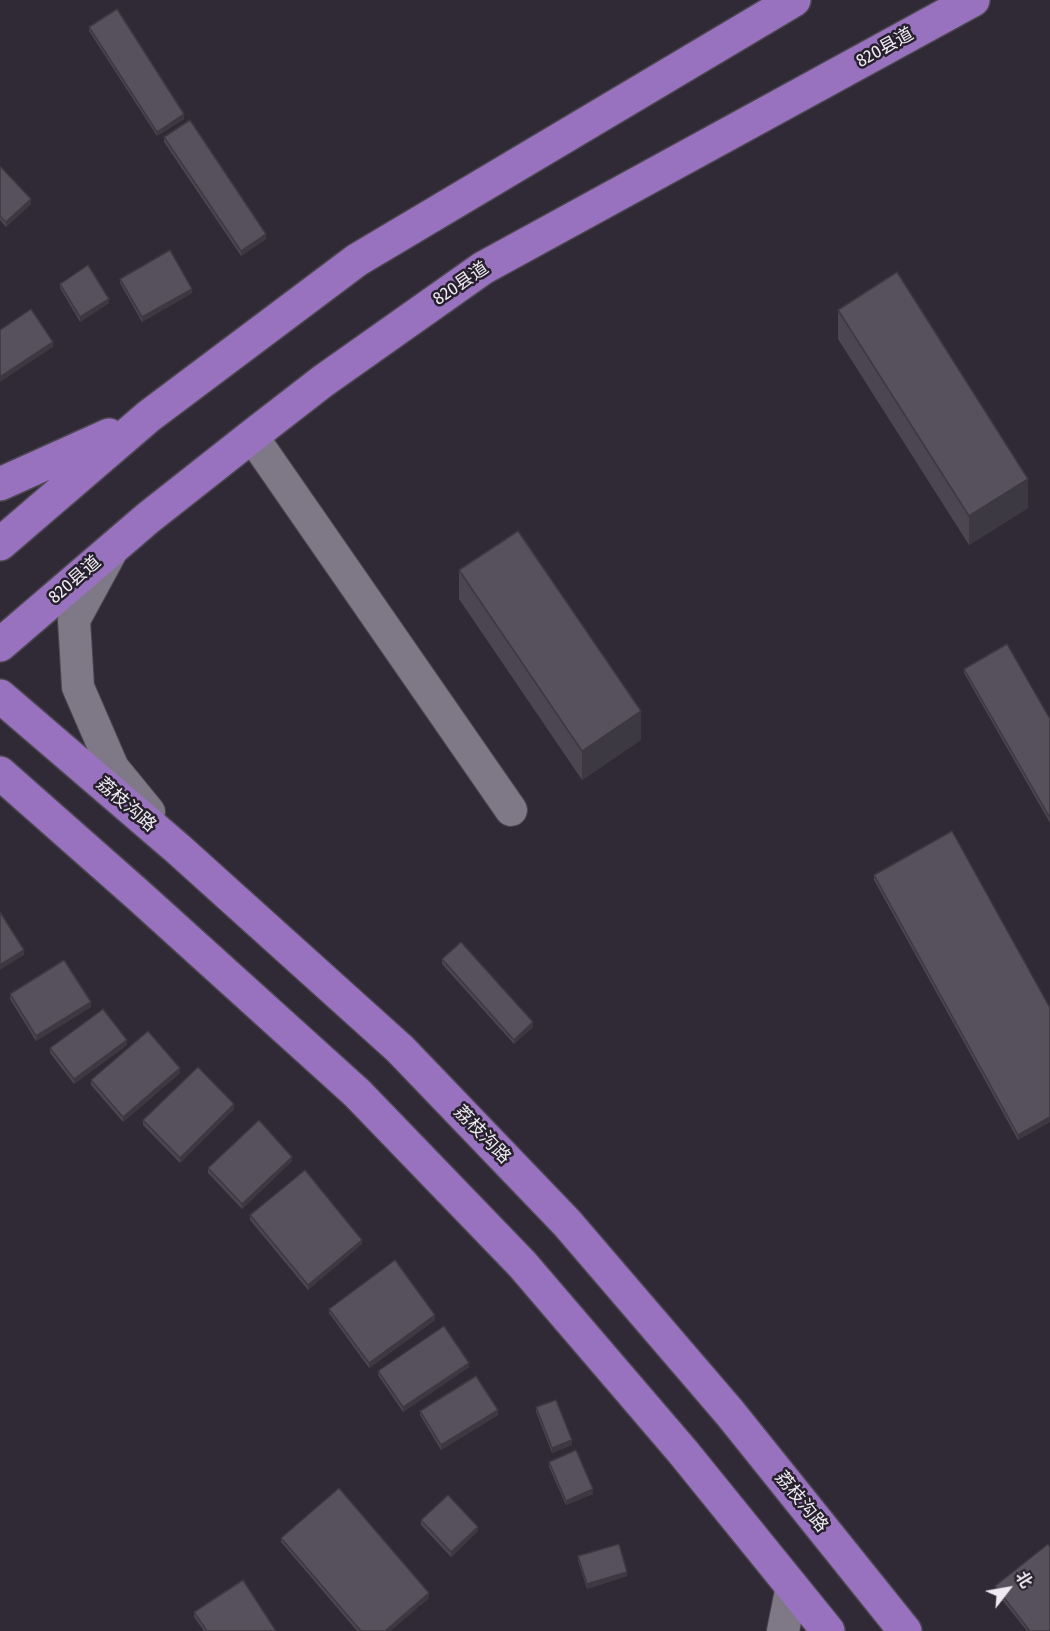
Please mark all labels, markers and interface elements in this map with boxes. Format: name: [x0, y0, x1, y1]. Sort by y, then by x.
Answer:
street label: 820县道: [853, 23, 917, 73]
street label: 820县道: [429, 258, 493, 310]
street label: 820县道: [44, 551, 106, 609]
street label: 荔枝沟路: [92, 773, 160, 837]
street label: 荔枝沟路: [449, 1102, 515, 1168]
street label: 荔枝沟路: [770, 1467, 832, 1537]
north arrow: [978, 1559, 1038, 1619]
text: 北: [1012, 1568, 1036, 1591]

